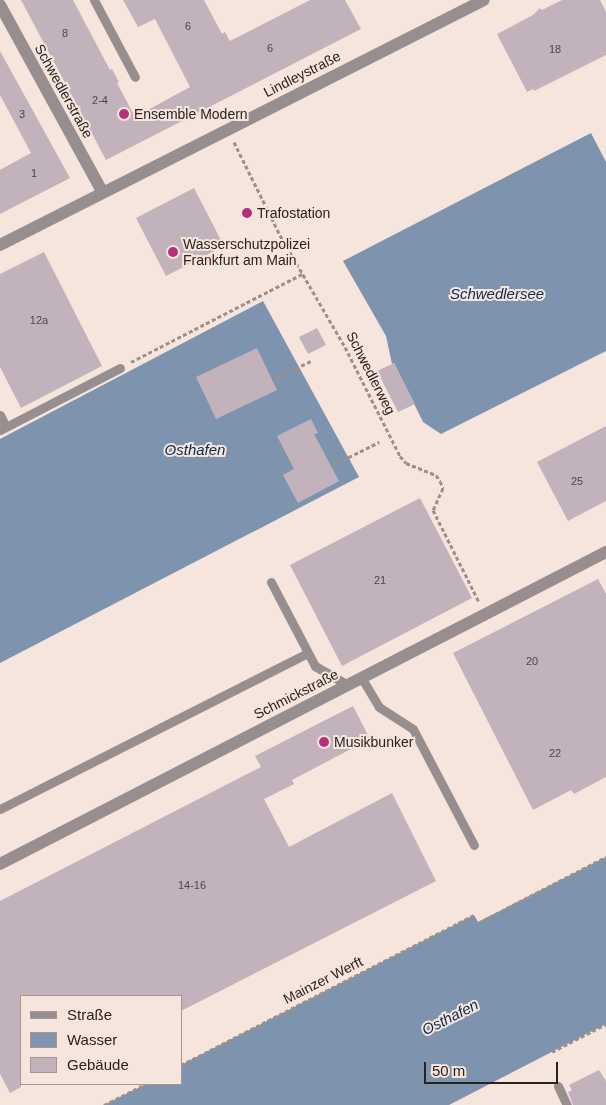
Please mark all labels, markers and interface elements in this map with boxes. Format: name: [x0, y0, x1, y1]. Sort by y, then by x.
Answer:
house number: 6: [185, 19, 191, 33]
house number: 8: [62, 26, 68, 40]
street label: Schwedlerstraße: [31, 41, 97, 141]
house number: 6: [267, 41, 273, 55]
house number: 18: [549, 42, 561, 56]
street label: Lindleystraße: [261, 47, 343, 101]
house number: 2-4: [92, 93, 108, 107]
place label: Ensemble Modern: [134, 106, 248, 122]
house number: 3: [19, 107, 25, 121]
marker: Ensemble Modern: [118, 108, 130, 120]
house number: 1: [31, 166, 37, 180]
place label: Trafostation: [257, 205, 330, 221]
marker: Trafostation: [241, 207, 253, 219]
place label: Wasserschutzpolizei Frankfurt am Main: [183, 236, 310, 268]
marker: Wasserschutzpolizei Frankfurt am Main: [167, 246, 179, 258]
water label: Schwedlersee: [450, 285, 544, 303]
house number: 12a: [30, 313, 48, 327]
street label: Schwedlerweg: [343, 329, 399, 417]
water label: Osthafen: [165, 441, 225, 459]
house number: 25: [571, 474, 583, 488]
house number: 21: [374, 573, 386, 587]
house number: 20: [526, 654, 538, 668]
street label: Schmickstraße: [251, 666, 341, 722]
place label: Musikbunker: [334, 734, 413, 750]
marker: Musikbunker: [318, 736, 330, 748]
house number: 22: [549, 746, 561, 760]
house number: 14-16: [178, 878, 206, 892]
street label: Mainzer Werft: [280, 953, 366, 1007]
legend: [20, 995, 182, 1085]
water label: Osthafen: [419, 995, 481, 1039]
text: Straße: [67, 1006, 112, 1023]
text: Wasser: [67, 1031, 117, 1048]
scale bar: [426, 1052, 560, 1084]
text: Gebäude: [67, 1056, 129, 1073]
text: 50 m: [432, 1062, 465, 1079]

